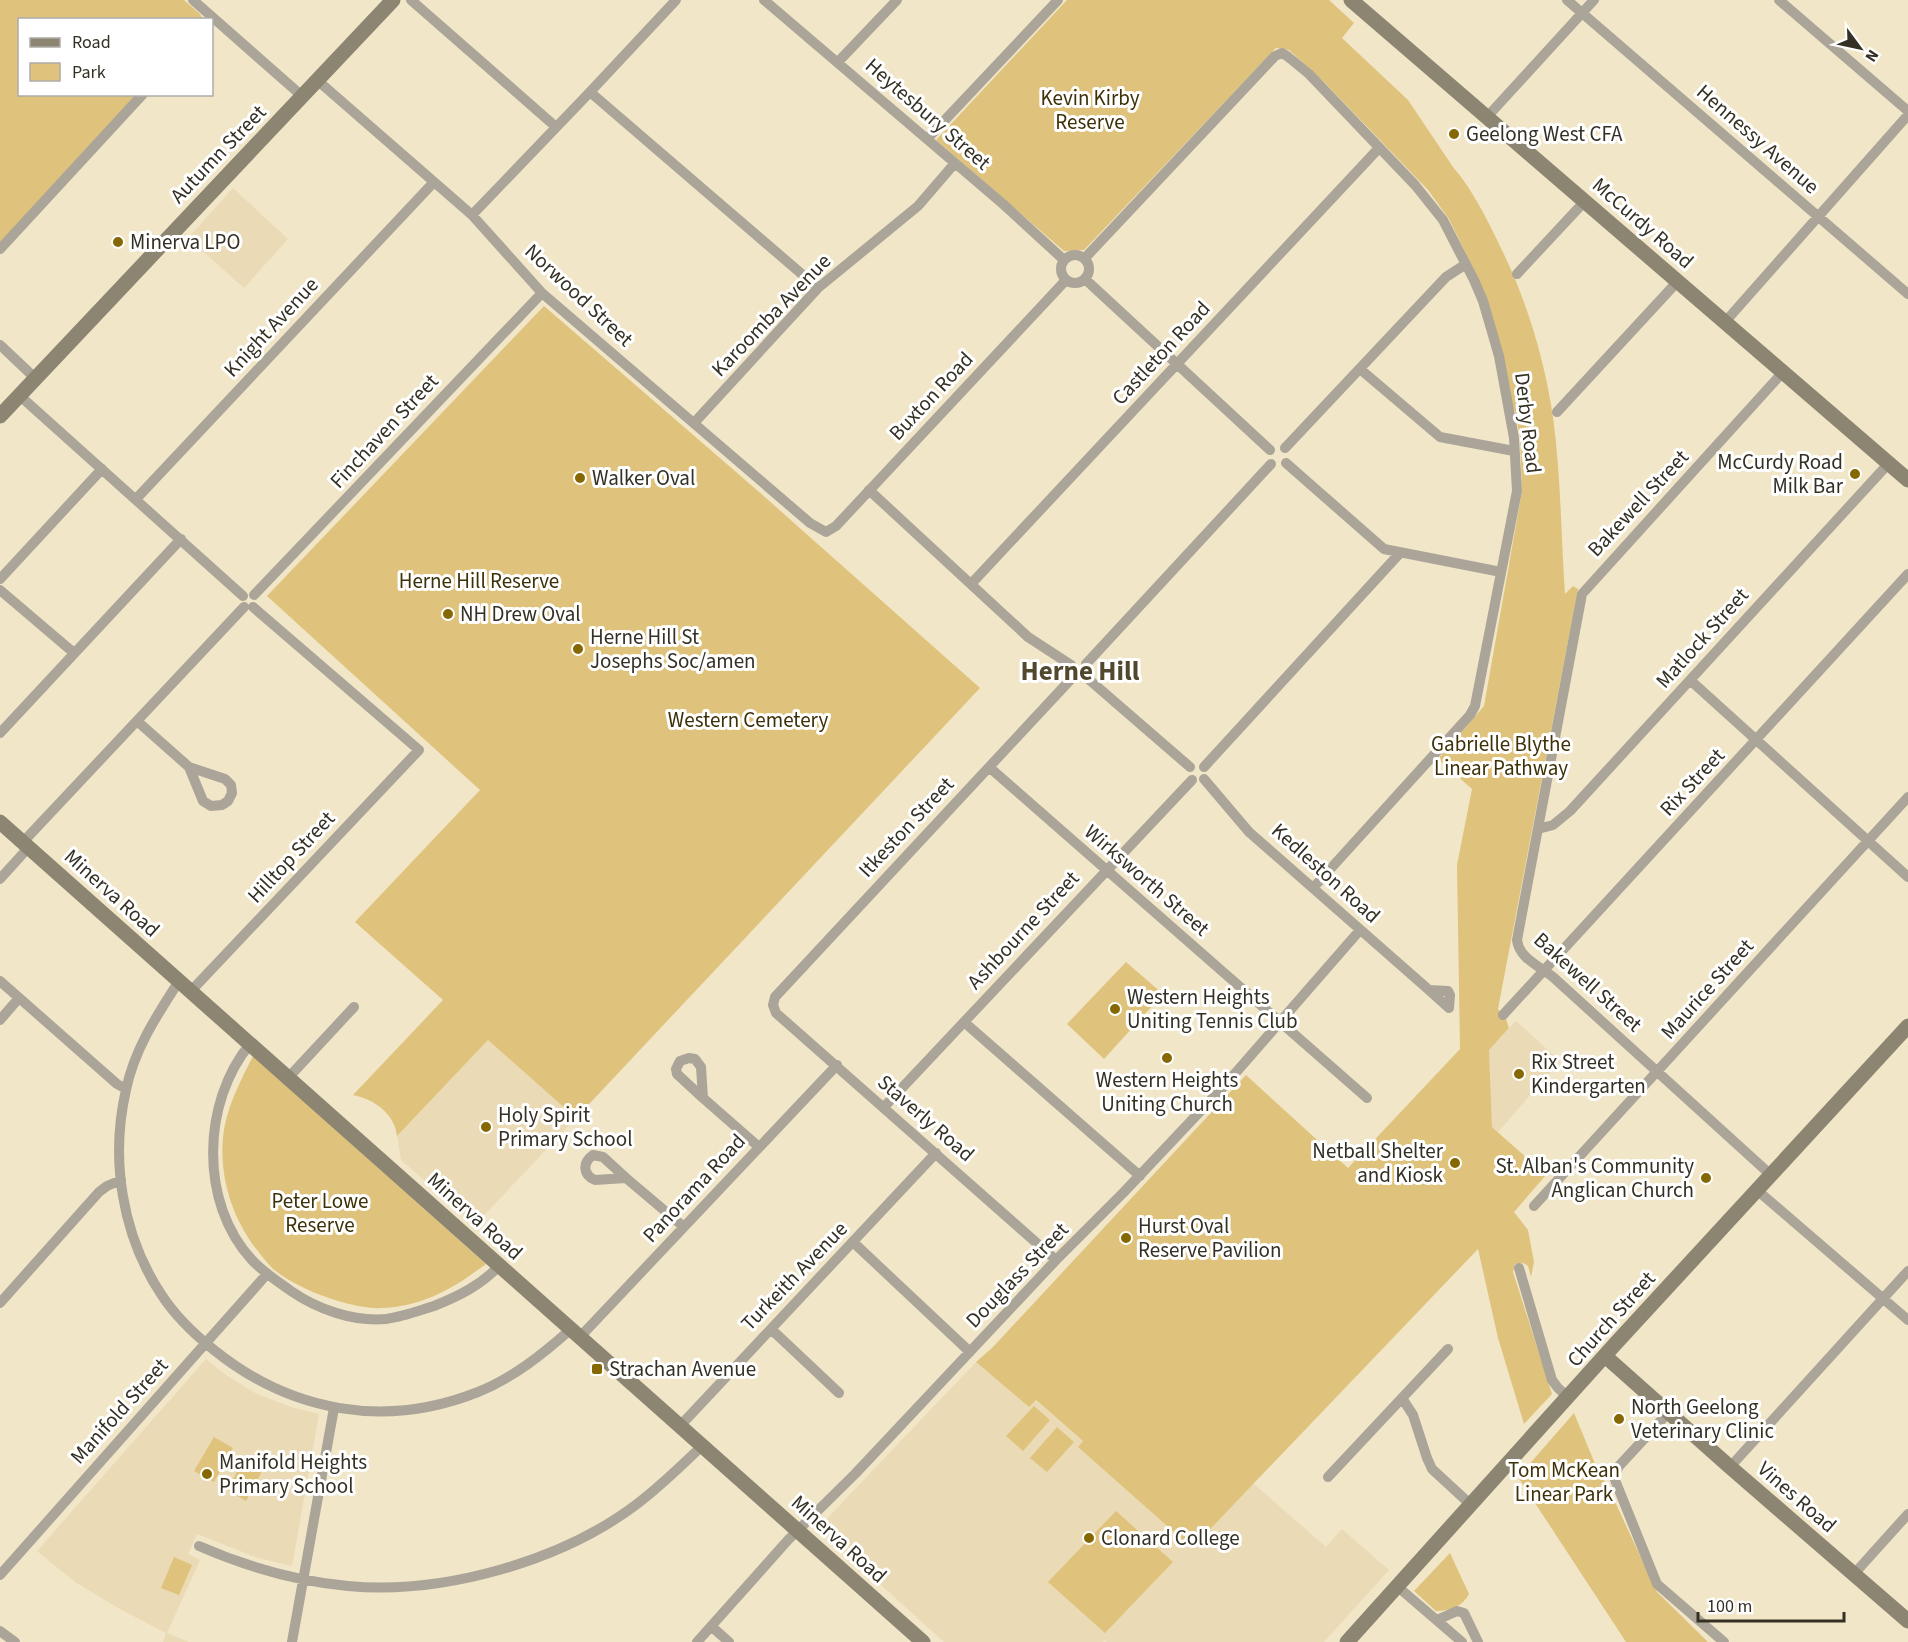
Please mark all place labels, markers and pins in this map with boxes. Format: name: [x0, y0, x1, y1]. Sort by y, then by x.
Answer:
place label: Geelong West CFA: [1466, 119, 1623, 149]
marker: Geelong West CFA: [1447, 127, 1461, 141]
place label: Minerva LPO: [130, 227, 240, 257]
marker: Minerva LPO: [111, 235, 125, 249]
place label: McCurdy Road Milk Bar: [1717, 447, 1844, 501]
place label: Walker Oval: [592, 463, 695, 493]
marker: McCurdy Road Milk Bar: [1848, 467, 1862, 481]
marker: Walker Oval: [573, 471, 587, 485]
place label: NH Drew Oval: [460, 599, 581, 629]
marker: NH Drew Oval: [441, 607, 455, 621]
place label: Herne Hill St Josephs Soc/amen: [590, 622, 756, 676]
marker: Herne Hill St Josephs Soc/amen: [571, 642, 585, 656]
place label: Western Heights Uniting Tennis Club: [1127, 982, 1298, 1036]
marker: Western Heights Uniting Tennis Club: [1108, 1002, 1122, 1016]
place label: Rix Street Kindergarten: [1531, 1047, 1646, 1101]
marker: Western Heights Uniting Church: [1160, 1051, 1174, 1065]
place label: Western Heights Uniting Church: [1096, 1065, 1238, 1119]
marker: Rix Street Kindergarten: [1512, 1067, 1526, 1081]
place label: Holy Spirit Primary School: [498, 1100, 633, 1154]
marker: Holy Spirit Primary School: [479, 1120, 493, 1134]
place label: Netball Shelter and Kiosk: [1312, 1136, 1444, 1190]
place label: St. Alban's Community Anglican Church: [1495, 1151, 1694, 1205]
marker: Netball Shelter and Kiosk: [1448, 1156, 1462, 1170]
marker: St. Alban's Community Anglican Church: [1699, 1171, 1713, 1185]
place label: Hurst Oval Reserve Pavilion: [1138, 1211, 1281, 1265]
marker: Hurst Oval Reserve Pavilion: [1119, 1231, 1133, 1245]
place label: Strachan Avenue: [609, 1354, 756, 1384]
marker: Strachan Avenue: [590, 1362, 604, 1376]
place label: North Geelong Veterinary Clinic: [1631, 1392, 1774, 1446]
marker: North Geelong Veterinary Clinic: [1612, 1412, 1626, 1426]
place label: Manifold Heights Primary School: [219, 1447, 367, 1501]
marker: Manifold Heights Primary School: [200, 1467, 214, 1481]
place label: Clonard College: [1101, 1523, 1240, 1553]
marker: Clonard College: [1082, 1531, 1096, 1545]

